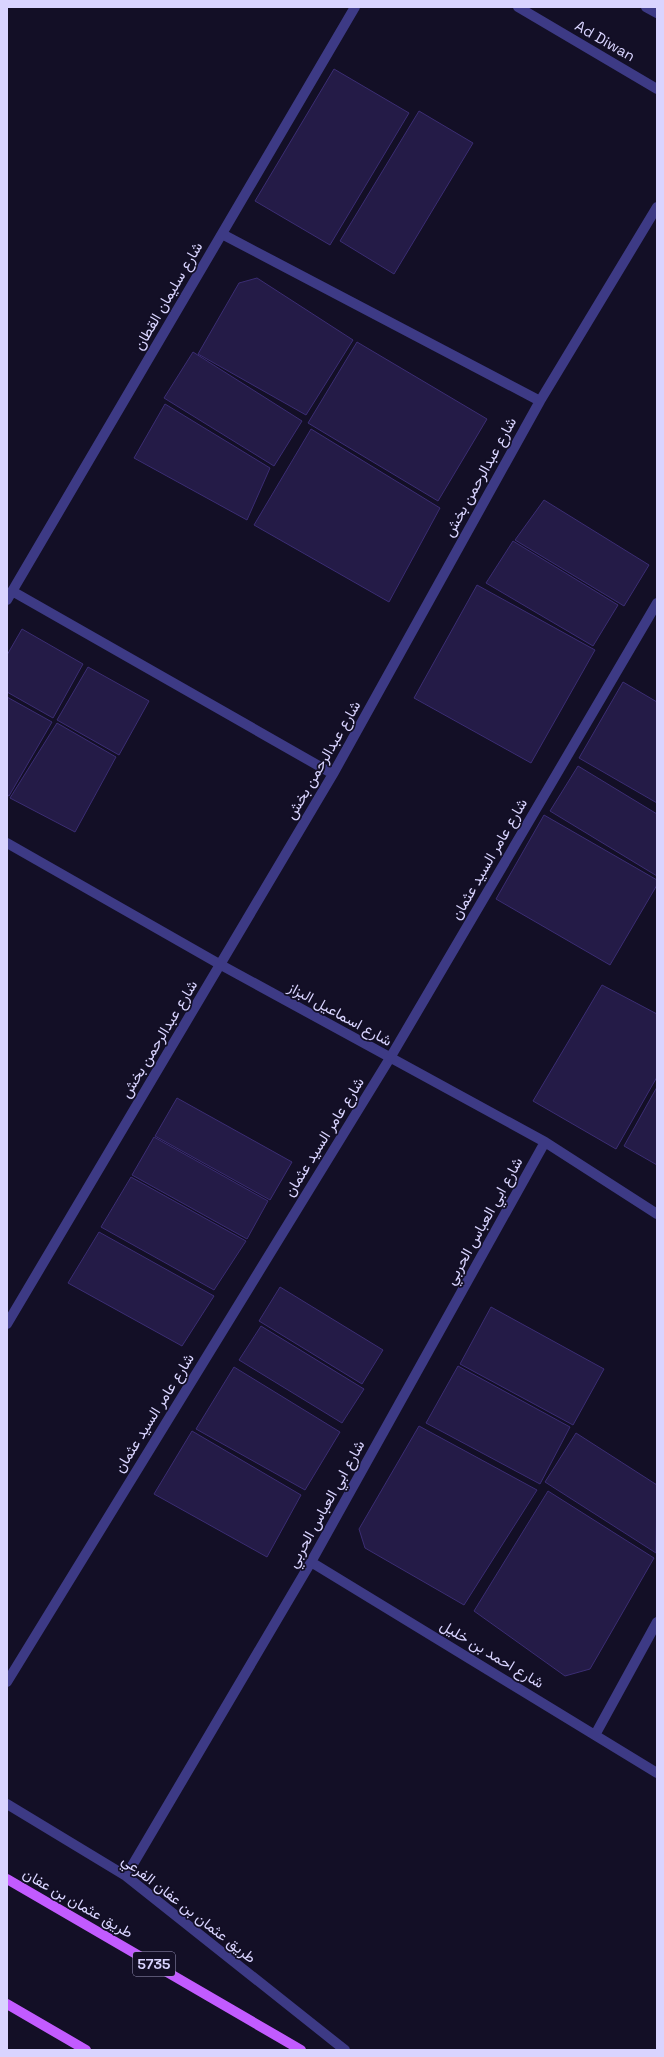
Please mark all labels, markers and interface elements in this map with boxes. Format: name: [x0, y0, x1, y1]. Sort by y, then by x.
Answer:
street label: Ad Diwan: [572, 16, 639, 65]
street label: شارع سليمان القطان: [129, 238, 208, 354]
street label: شارع عبدالرحمن بخش: [439, 413, 522, 541]
street label: شارع عبدالرحمن بخش: [281, 697, 366, 824]
street label: شارع عامر السيد عثمان: [446, 795, 533, 924]
street label: شارع عبدالرحمن بخش: [116, 976, 203, 1102]
street label: شارع اسماعيل البزاز: [283, 977, 396, 1052]
street label: شارع عامر السيد عثمان: [279, 1073, 370, 1201]
street label: شارع ابي العباس الحربي: [441, 1153, 530, 1290]
street label: شارع عامر السيد عثمان: [109, 1349, 200, 1477]
street label: شارع ابي العباس الحربي: [283, 1436, 372, 1573]
street label: شارع احمد بن خليل: [436, 1615, 548, 1694]
street label: طريق عثمان بن عفان الفرعي: [116, 1850, 260, 1970]
street label: طريق عثمان بن عفان: [19, 1863, 137, 1943]
road number: 5735: [133, 1952, 175, 1976]

